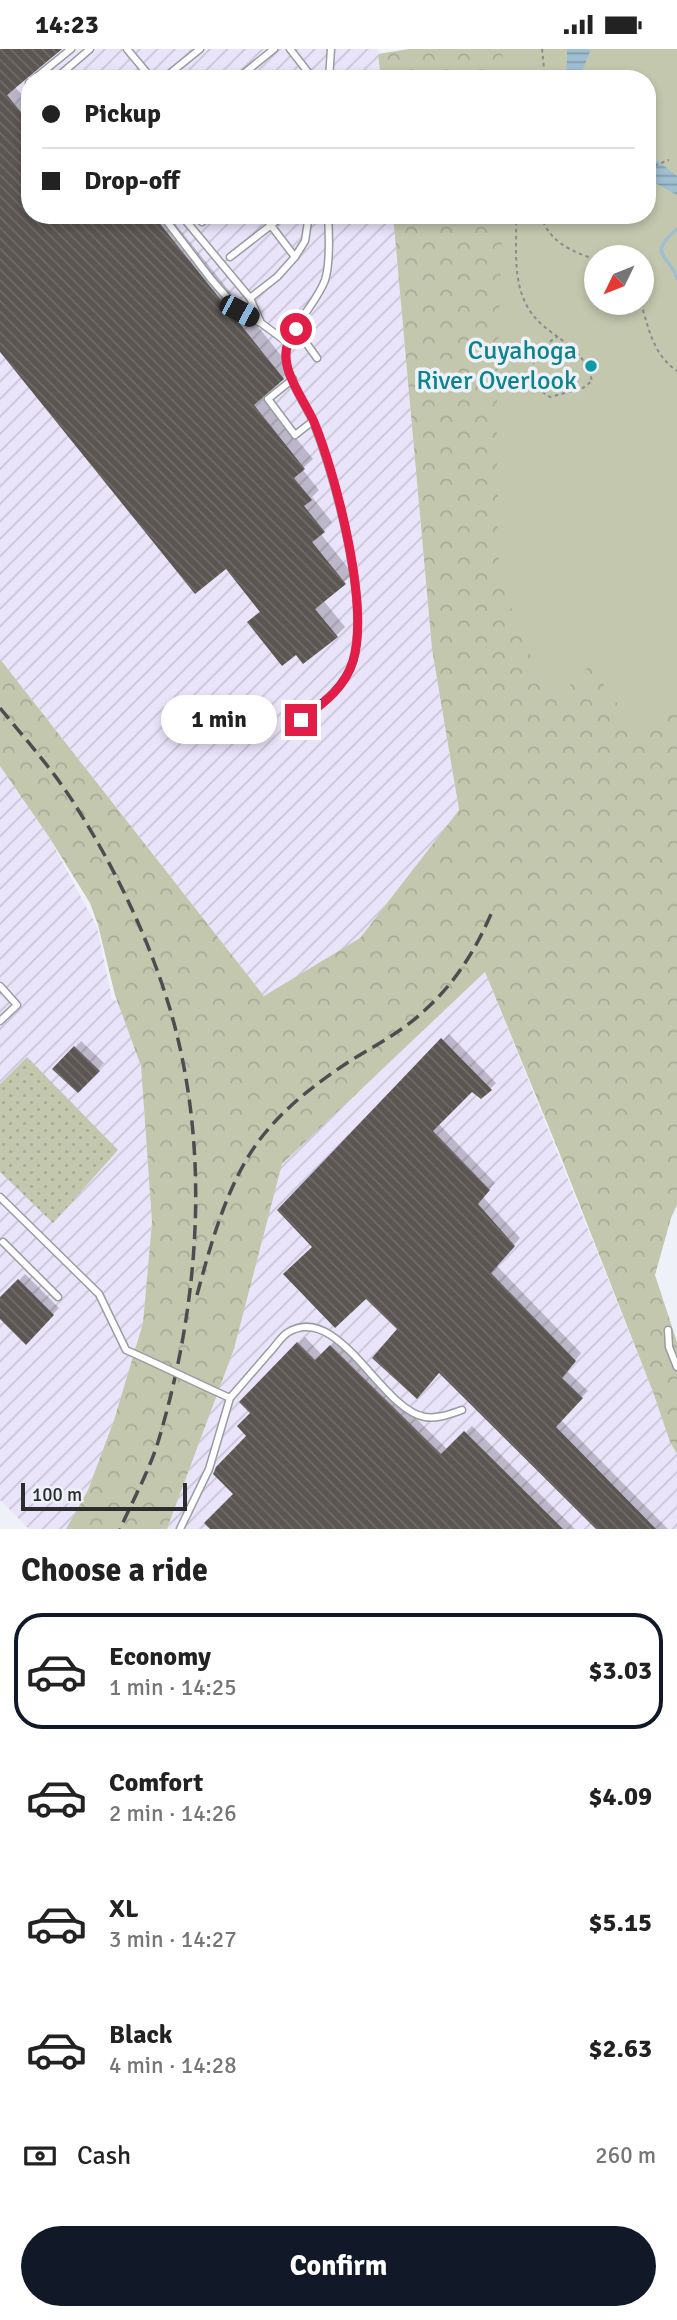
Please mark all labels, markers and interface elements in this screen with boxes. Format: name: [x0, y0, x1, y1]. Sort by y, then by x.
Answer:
text: 14:23: [35, 9, 99, 41]
text: Pickup: [84, 98, 161, 130]
text: Drop-off: [84, 165, 180, 197]
north arrow: [584, 245, 654, 315]
map controls: [584, 245, 654, 315]
car: [216, 292, 263, 330]
route start: [280, 313, 312, 345]
place label: Cuyahoga River Overlook: [416, 335, 577, 397]
marker: Cuyahoga River Overlook: [583, 358, 599, 374]
callout: 1 min: [161, 695, 276, 745]
route end: [285, 704, 317, 736]
text: 1 min: [191, 705, 247, 734]
scale bar: [21, 1480, 187, 1512]
text: 100 m: [32, 1483, 82, 1507]
text: Choose a ride: [21, 1551, 208, 1590]
icon: car: [25, 1640, 88, 1703]
text: Economy: [109, 1641, 211, 1673]
text: $3.03: [588, 1655, 652, 1687]
text: 1 min · 14:25: [109, 1673, 237, 1702]
icon: car: [25, 1766, 88, 1829]
text: Comfort: [109, 1767, 203, 1799]
text: $4.09: [588, 1781, 652, 1813]
text: 2 min · 14:26: [109, 1799, 237, 1828]
icon: car: [25, 1892, 88, 1955]
text: XL: [109, 1893, 139, 1925]
text: $5.15: [588, 1907, 652, 1939]
text: 3 min · 14:27: [109, 1925, 237, 1954]
icon: car: [25, 2018, 88, 2081]
text: Black: [109, 2019, 172, 2051]
text: $2.63: [588, 2033, 652, 2065]
text: 4 min · 14:28: [109, 2051, 237, 2080]
icon: cash: [21, 2137, 59, 2175]
text: Cash: [77, 2140, 131, 2172]
text: 260 m: [595, 2141, 656, 2170]
button: Confirm: [21, 2226, 656, 2306]

